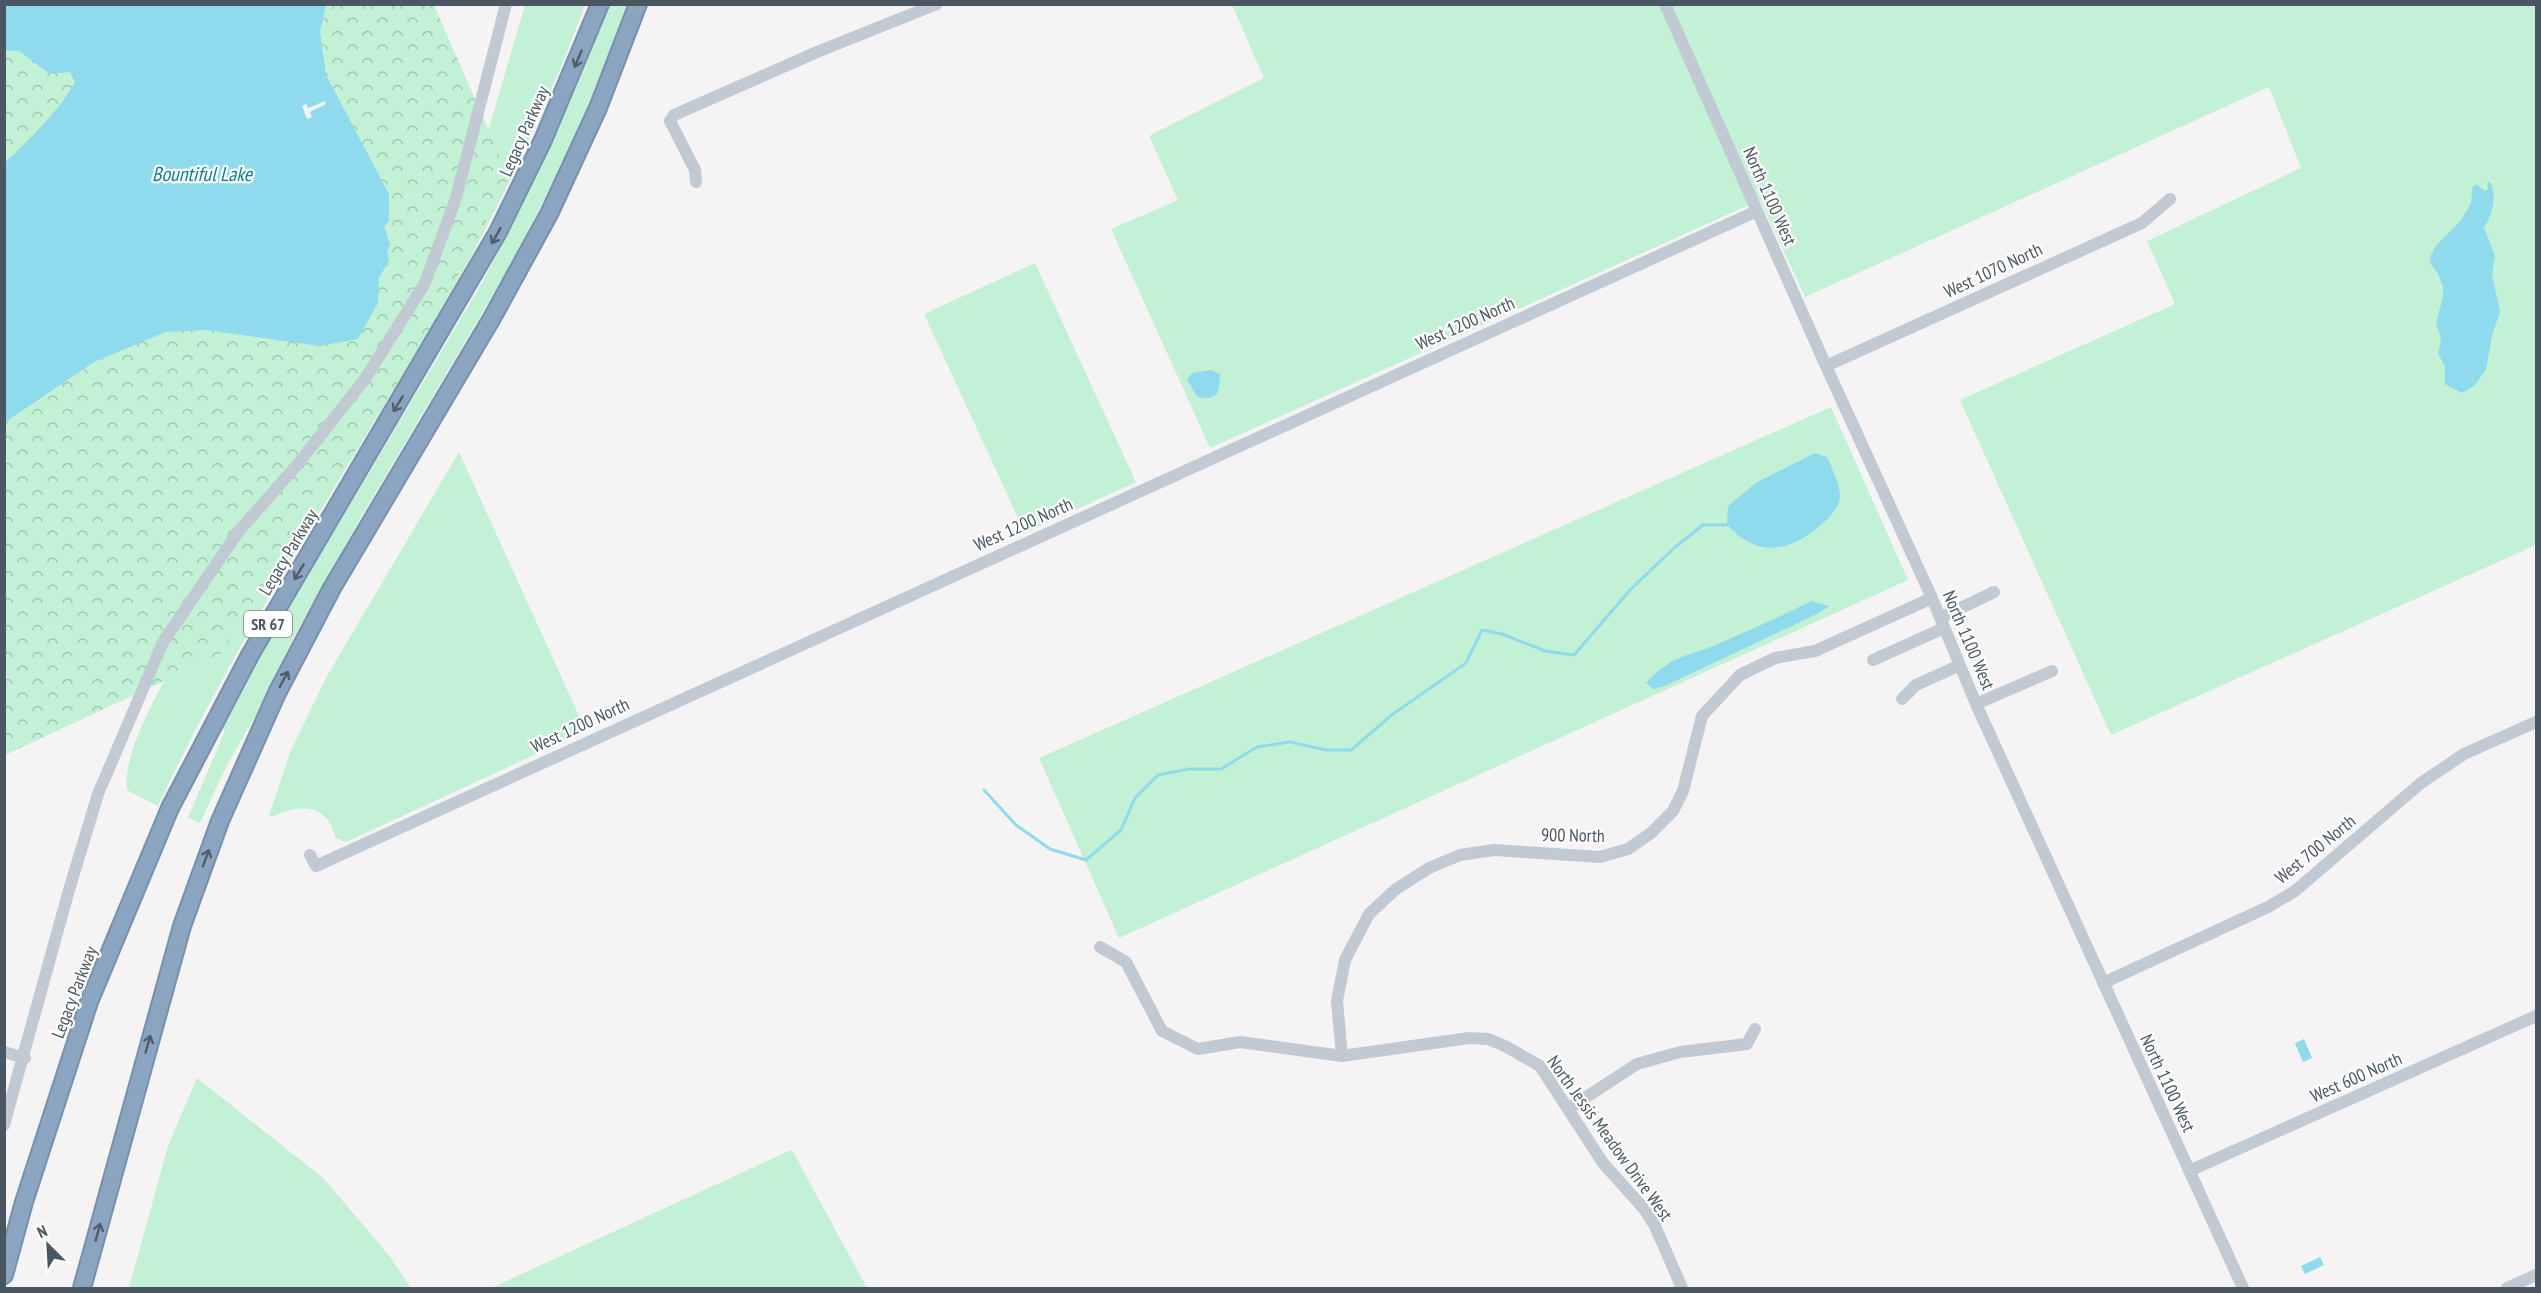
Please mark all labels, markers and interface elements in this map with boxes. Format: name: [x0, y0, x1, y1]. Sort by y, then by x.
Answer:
one-way arrow: [572, 49, 583, 67]
street label: Legacy Parkway: [494, 82, 554, 180]
street label: North 1100 West: [1738, 143, 1802, 249]
water label: Bountiful Lake: [152, 161, 254, 187]
one-way arrow: [490, 227, 502, 244]
street label: West 1070 North: [1940, 237, 2046, 303]
street label: West 1200 North: [1412, 291, 1518, 355]
one-way arrow: [392, 395, 404, 412]
street label: West 1200 North: [970, 492, 1076, 556]
street label: Legacy Parkway: [253, 504, 323, 599]
one-way arrow: [293, 563, 305, 580]
street label: North 1100 West: [1938, 587, 2000, 693]
road number: SR 67: [244, 611, 292, 637]
one-way arrow: [278, 671, 290, 688]
street label: West 1200 North: [527, 692, 633, 758]
street label: West 700 North: [2270, 809, 2360, 889]
street label: 900 North: [1541, 823, 1605, 847]
one-way arrow: [202, 849, 213, 868]
street label: Legacy Parkway: [46, 943, 102, 1041]
street label: North 1100 West: [2135, 1030, 2201, 1136]
one-way arrow: [143, 1035, 154, 1054]
street label: West 600 North: [2307, 1047, 2405, 1107]
street label: North Jessis Meadow Drive West: [1542, 1051, 1678, 1225]
north arrow: [18, 1215, 78, 1275]
text: N: [34, 1220, 50, 1242]
one-way arrow: [92, 1223, 104, 1242]

